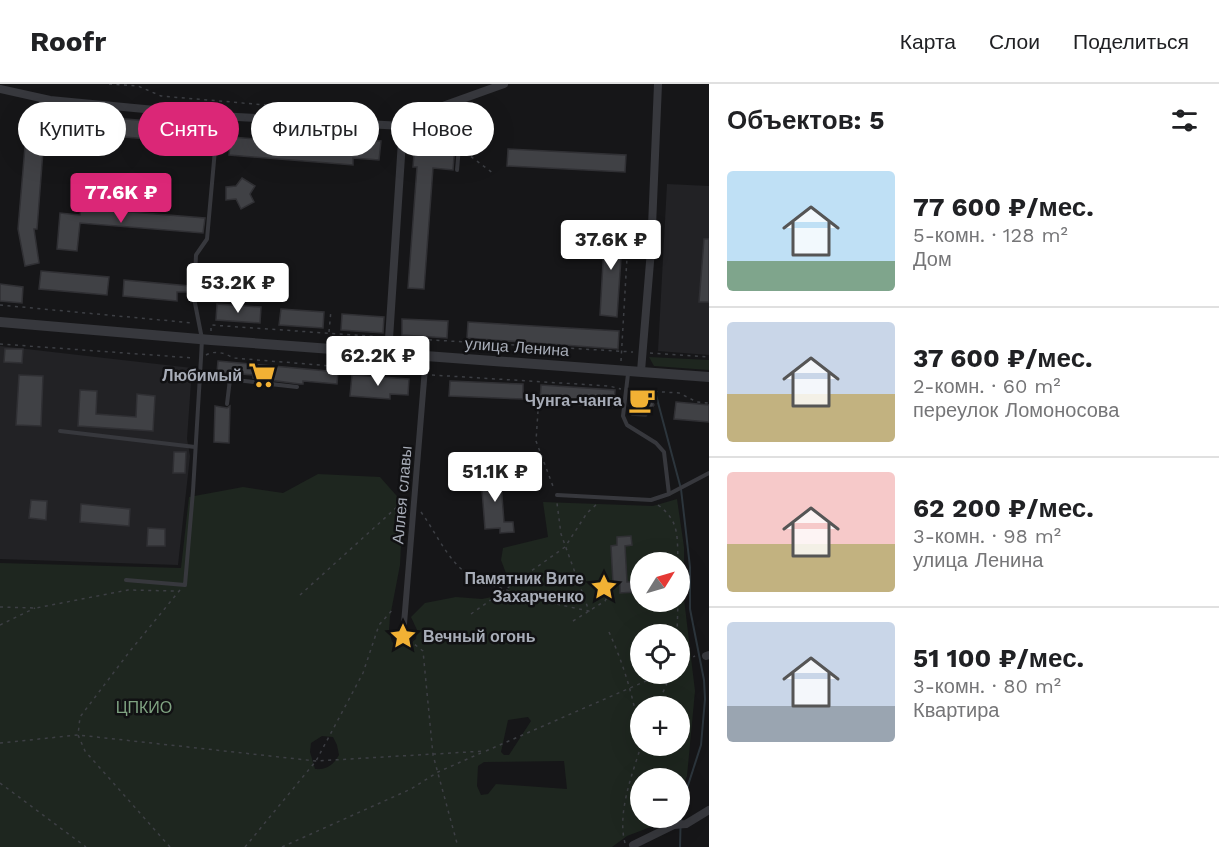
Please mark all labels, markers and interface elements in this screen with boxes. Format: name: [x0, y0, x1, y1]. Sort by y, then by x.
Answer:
text: Roofr: [30, 25, 106, 58]
text: Карта: [900, 29, 956, 54]
text: Слои: [989, 29, 1040, 54]
text: Поделиться: [1073, 29, 1189, 54]
chip: Купить: [18, 102, 126, 156]
chip: Снять: [138, 102, 239, 156]
chip: Фильтры: [251, 102, 379, 156]
chip: Новое: [391, 102, 494, 156]
icon: filters: [1168, 104, 1201, 137]
text: Объектов: 5: [727, 105, 884, 135]
pin: 77.6K ₽: [66, 173, 176, 224]
text: 77.6K ₽: [84, 180, 158, 204]
text: 77 600 ₽/мес.: [913, 192, 1094, 222]
icon: home: [775, 195, 847, 267]
pin: 37.6K ₽: [556, 220, 666, 271]
text: 5-комн. · 128 m²: [913, 223, 1068, 247]
text: 37.6K ₽: [575, 227, 647, 251]
text: Дом: [913, 247, 952, 271]
pin: 53.2K ₽: [183, 263, 293, 314]
text: 53.2K ₽: [201, 270, 275, 294]
street label: улица Ленина: [464, 334, 570, 360]
pin: 62.2K ₽: [323, 336, 433, 387]
text: 62.2K ₽: [340, 343, 416, 367]
text: 37 600 ₽/мес.: [913, 343, 1093, 373]
icon: home: [775, 346, 847, 418]
supermarket icon: Любимый: [247, 360, 277, 390]
place label: Любимый: [162, 366, 242, 385]
text: 2-комн. · 60 m²: [913, 374, 1061, 398]
cafe icon: Чунга-чанга: [627, 385, 657, 415]
place label: Чунга-чанга: [525, 391, 622, 410]
text: переулок Ломоносова: [913, 398, 1119, 422]
street label: Аллея славы: [388, 445, 416, 545]
pin: 51.1K ₽: [440, 452, 550, 503]
text: 51.1K ₽: [462, 459, 528, 483]
text: 62 200 ₽/мес.: [913, 493, 1094, 523]
icon: home: [775, 496, 847, 568]
text: 3-комн. · 98 m²: [913, 524, 1061, 548]
text: улица Ленина: [913, 548, 1043, 572]
north arrow: [630, 552, 690, 612]
map controls: [630, 552, 690, 828]
place label: Памятник Вите Захарченко: [464, 569, 584, 606]
place icon: Памятник Вите Захарченко: [589, 572, 619, 602]
place icon: Вечный огонь: [388, 621, 418, 651]
button: locate: [630, 624, 690, 684]
place label: Вечный огонь: [423, 627, 536, 646]
text: 51 100 ₽/мес.: [913, 643, 1084, 673]
icon: home: [775, 646, 847, 718]
text: 3-комн. · 80 m²: [913, 674, 1061, 698]
button: +: [630, 696, 690, 756]
park label: ЦПКИО: [116, 698, 172, 717]
text: Квартира: [913, 698, 999, 722]
button: −: [630, 768, 690, 828]

